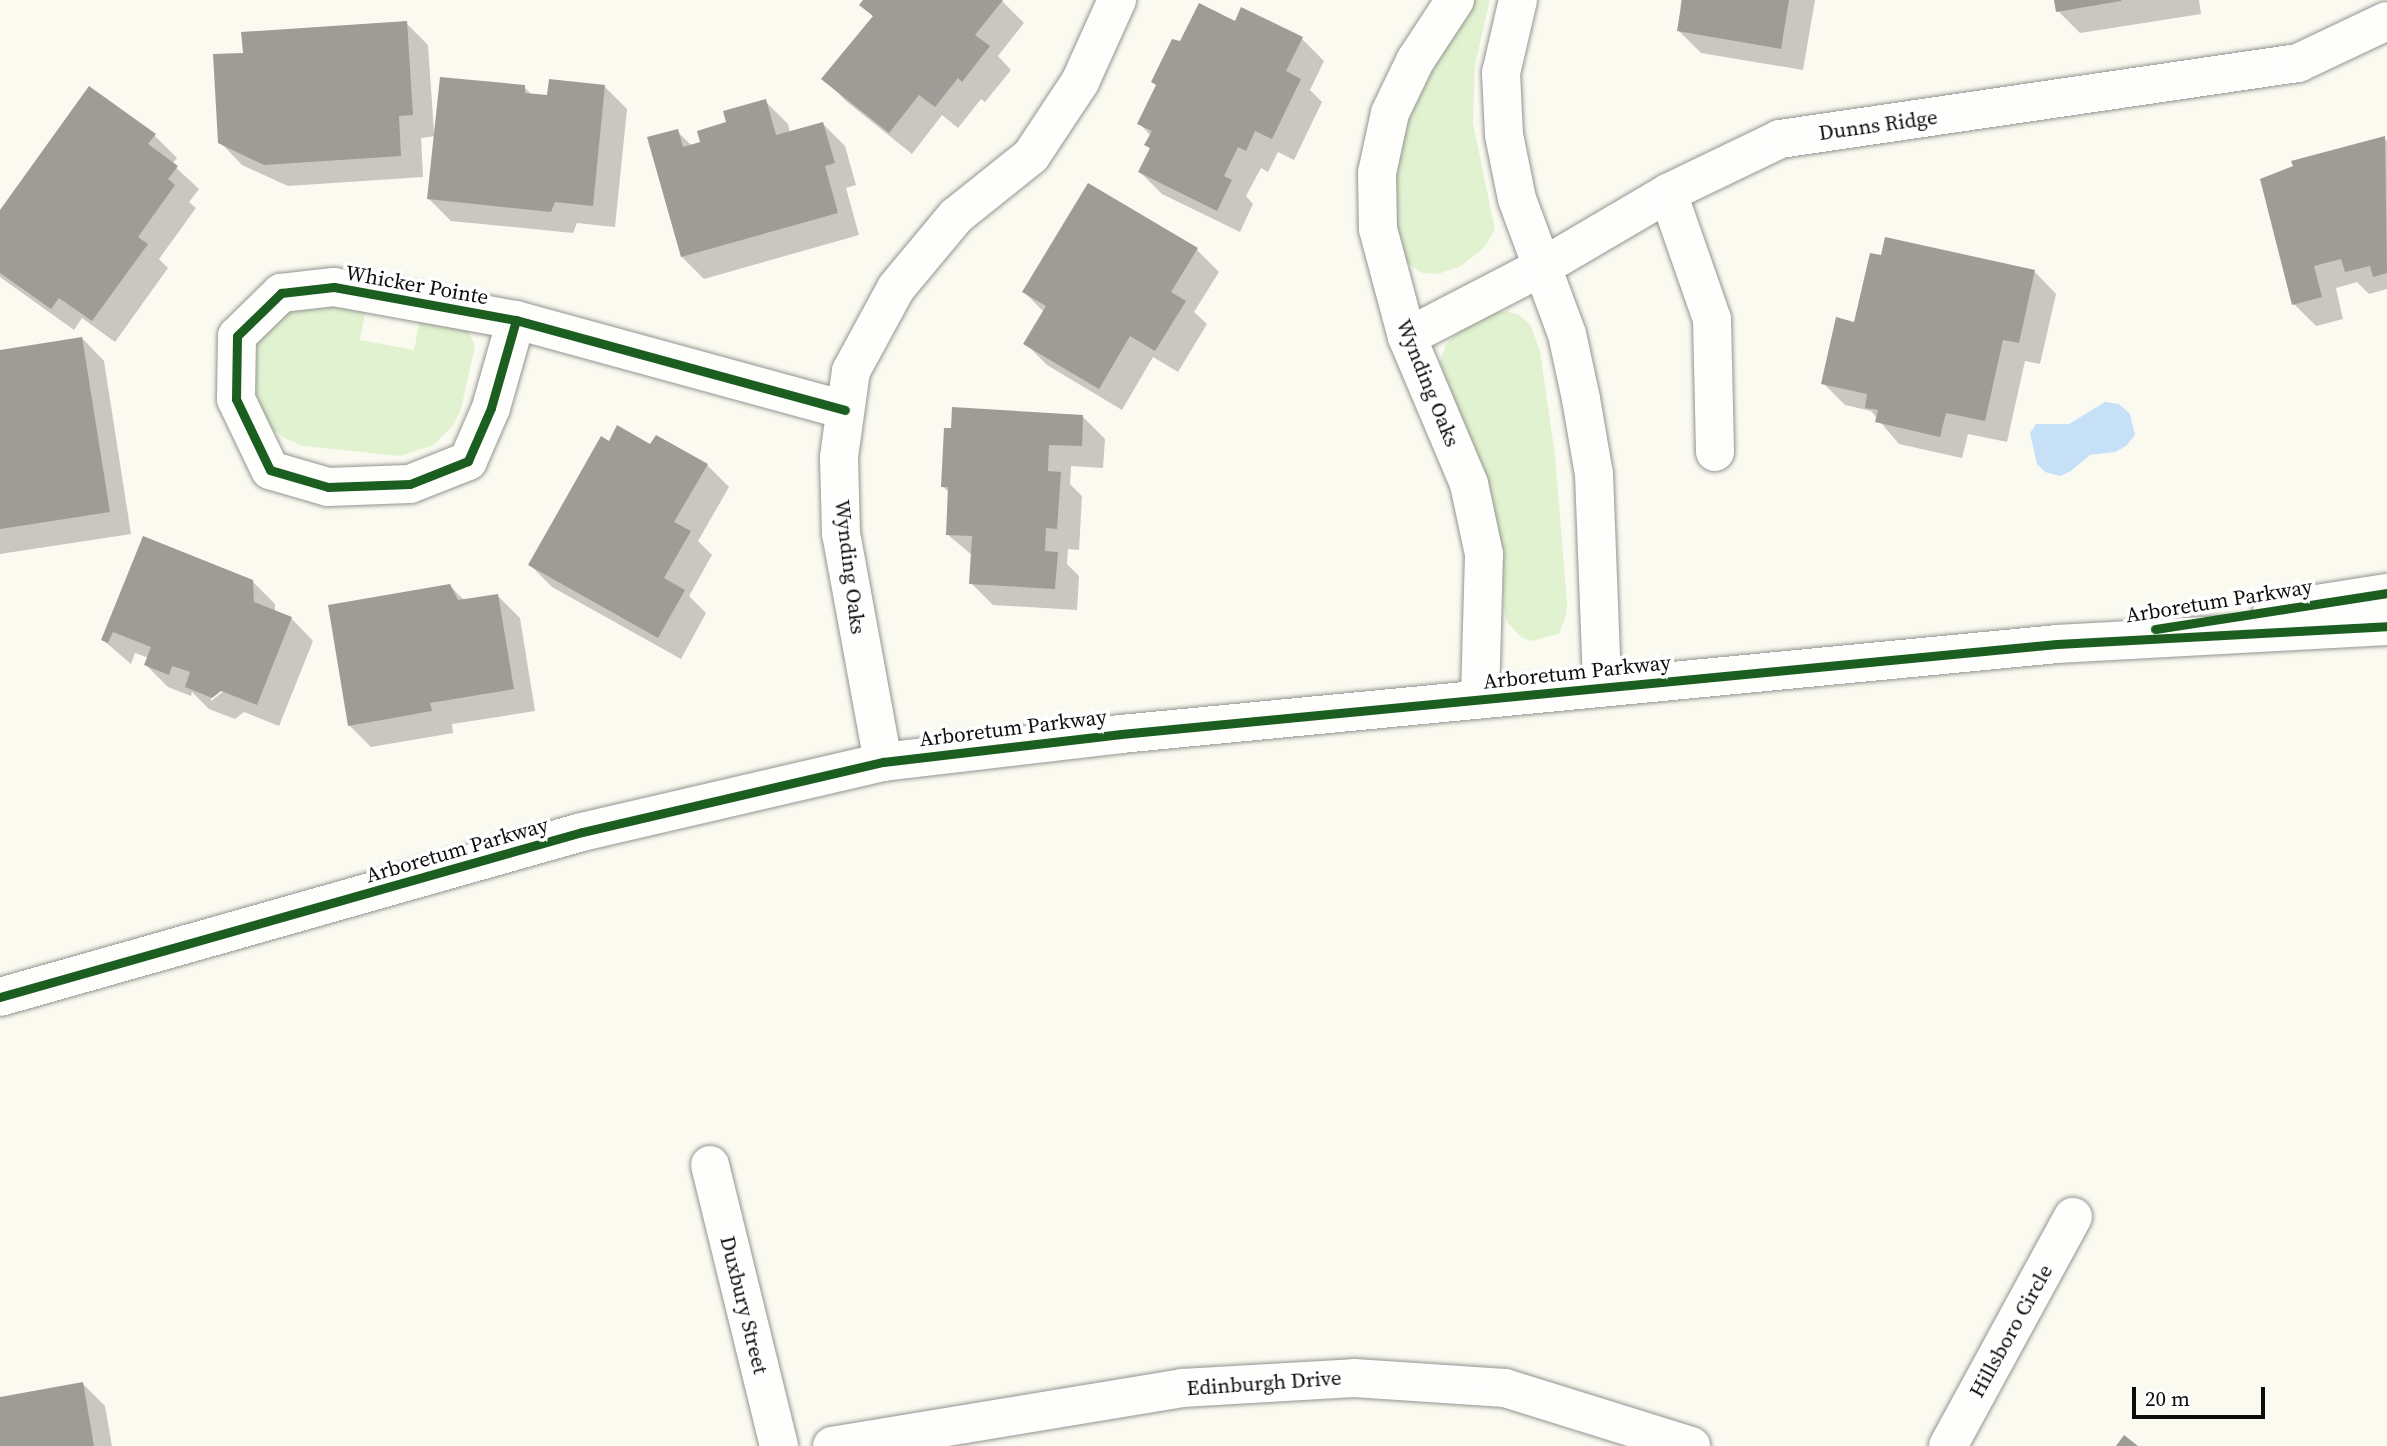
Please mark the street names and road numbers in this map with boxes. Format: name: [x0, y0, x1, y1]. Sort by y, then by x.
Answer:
street label: Dunns Ridge: [1817, 104, 1939, 146]
street label: Whicker Pointe: [344, 260, 490, 310]
street label: Wynding Oaks: [1391, 315, 1465, 451]
street label: Wynding Oaks: [829, 498, 871, 636]
street label: Arboretum Parkway: [2124, 574, 2314, 628]
street label: Arboretum Parkway: [1482, 650, 1672, 694]
street label: Arboretum Parkway: [918, 704, 1108, 752]
street label: Arboretum Parkway: [363, 812, 551, 888]
street label: Duxbury Street: [715, 1233, 773, 1377]
street label: Hillsboro Circle: [1964, 1260, 2058, 1402]
street label: Edinburgh Drive: [1186, 1365, 1342, 1401]

